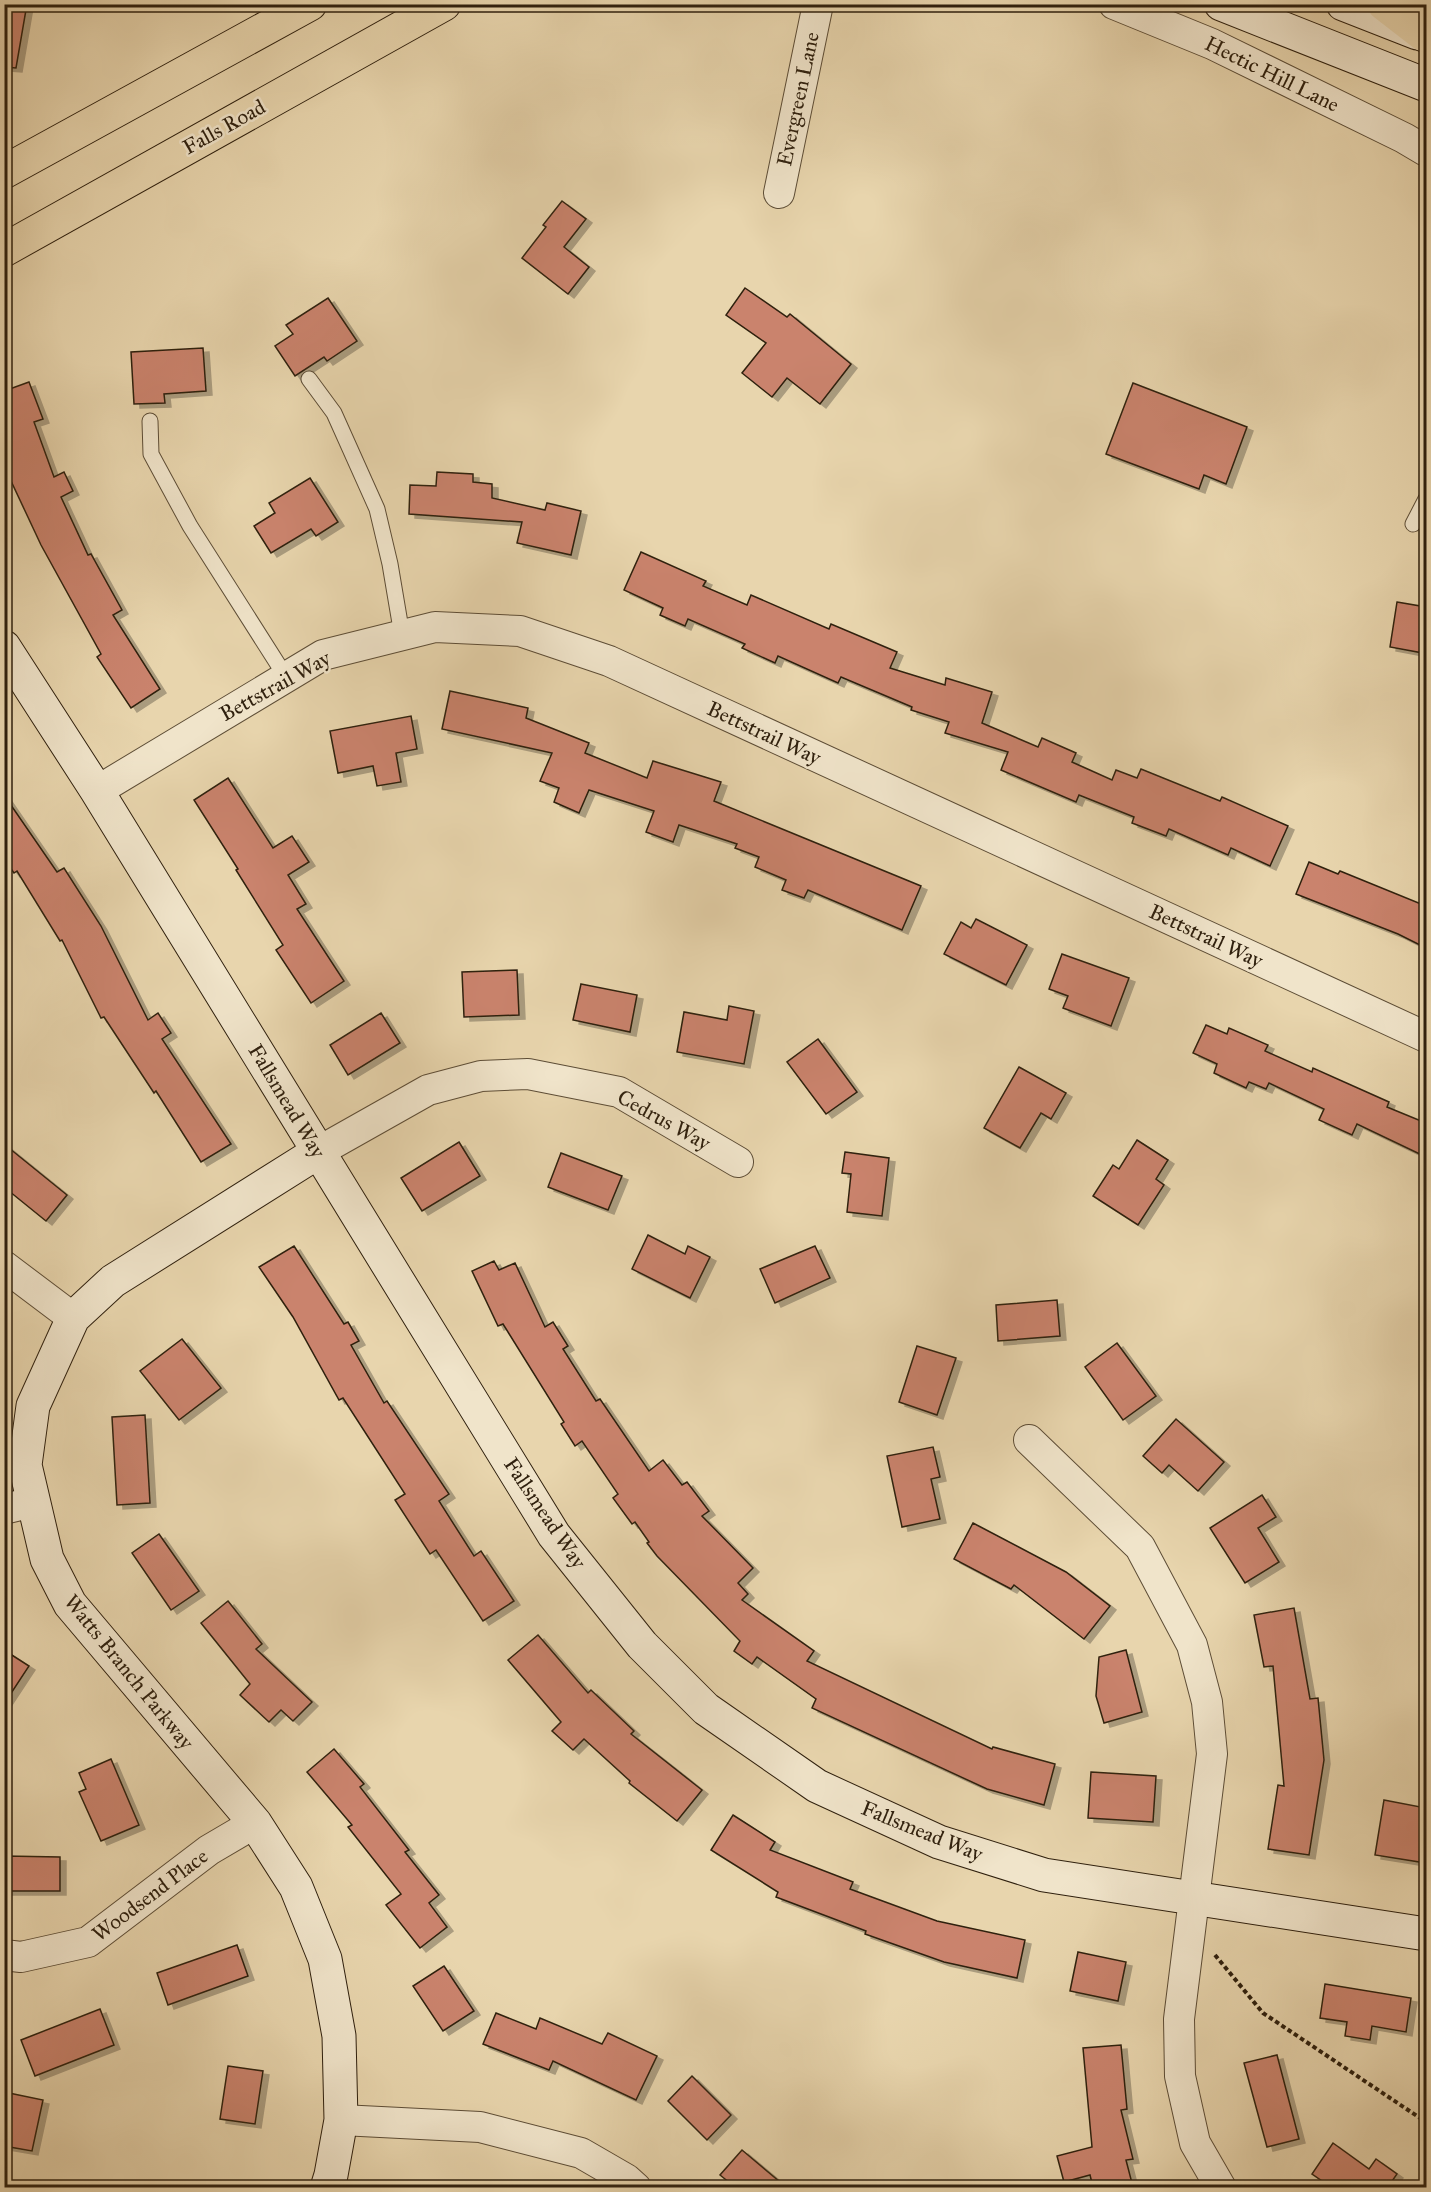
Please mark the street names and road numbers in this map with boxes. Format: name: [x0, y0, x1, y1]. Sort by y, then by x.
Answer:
street label: Evergreen Lane: [771, 29, 825, 168]
street label: Hectic Hill Lane: [1201, 30, 1344, 118]
street label: Falls Road: [178, 93, 270, 160]
street label: Bettstrail Way: [215, 644, 336, 727]
street label: Bettstrail Way: [703, 695, 826, 771]
street label: Bettstrail Way: [1145, 898, 1268, 974]
street label: Fallsmead Way: [243, 1039, 332, 1164]
street label: Cedrus Way: [613, 1084, 716, 1157]
street label: Fallsmead Way: [498, 1452, 592, 1575]
street label: Watts Branch Parkway: [59, 1589, 200, 1756]
street label: Fallsmead Way: [857, 1795, 988, 1868]
street label: Woodsend Place: [87, 1843, 213, 1947]

